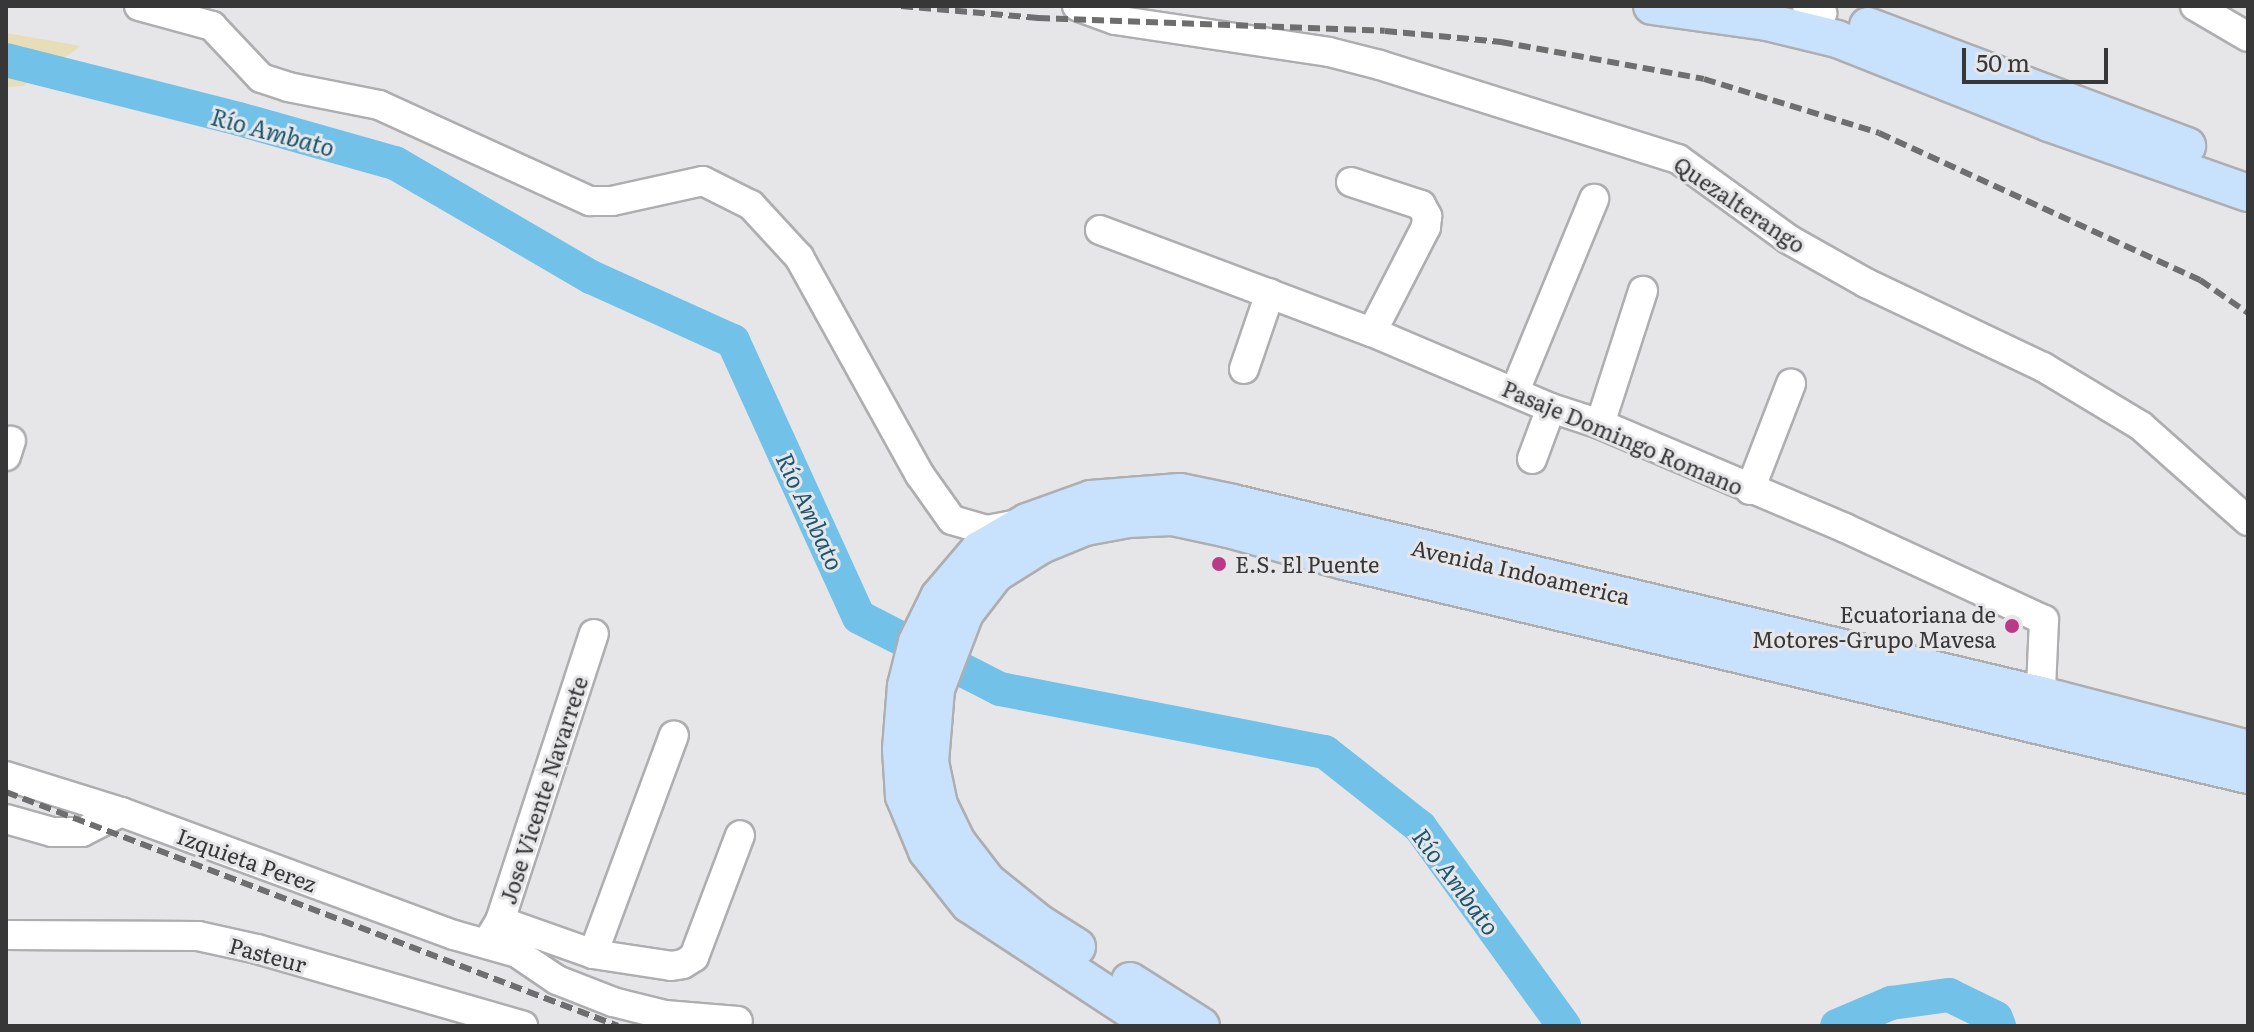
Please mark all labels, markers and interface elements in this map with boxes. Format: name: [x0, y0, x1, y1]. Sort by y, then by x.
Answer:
scale bar: [1966, 32, 2112, 82]
text: 50 m: [1976, 44, 2030, 79]
water label: Río Ambato: [208, 101, 338, 161]
street label: Quezalterango: [1669, 150, 1811, 258]
street label: Pasaje Domingo Romano: [1499, 374, 1747, 500]
water label: Río Ambato: [771, 448, 851, 574]
street label: Avenida Indoamerica: [1409, 533, 1633, 609]
place label: E.S. El Puente: [1235, 551, 1379, 577]
marker: E.S. El Puente: [1210, 555, 1228, 573]
place label: Ecuatoriana de Motores-Grupo Mavesa: [1752, 600, 1996, 652]
marker: Ecuatoriana de Motores-Grupo Mavesa: [2003, 617, 2021, 635]
street label: Jose Vicente Navarrete: [494, 673, 592, 907]
street label: Izquieta Perez: [174, 822, 320, 896]
water label: Río Ambato: [1407, 822, 1507, 940]
street label: Pasteur: [226, 931, 310, 977]

